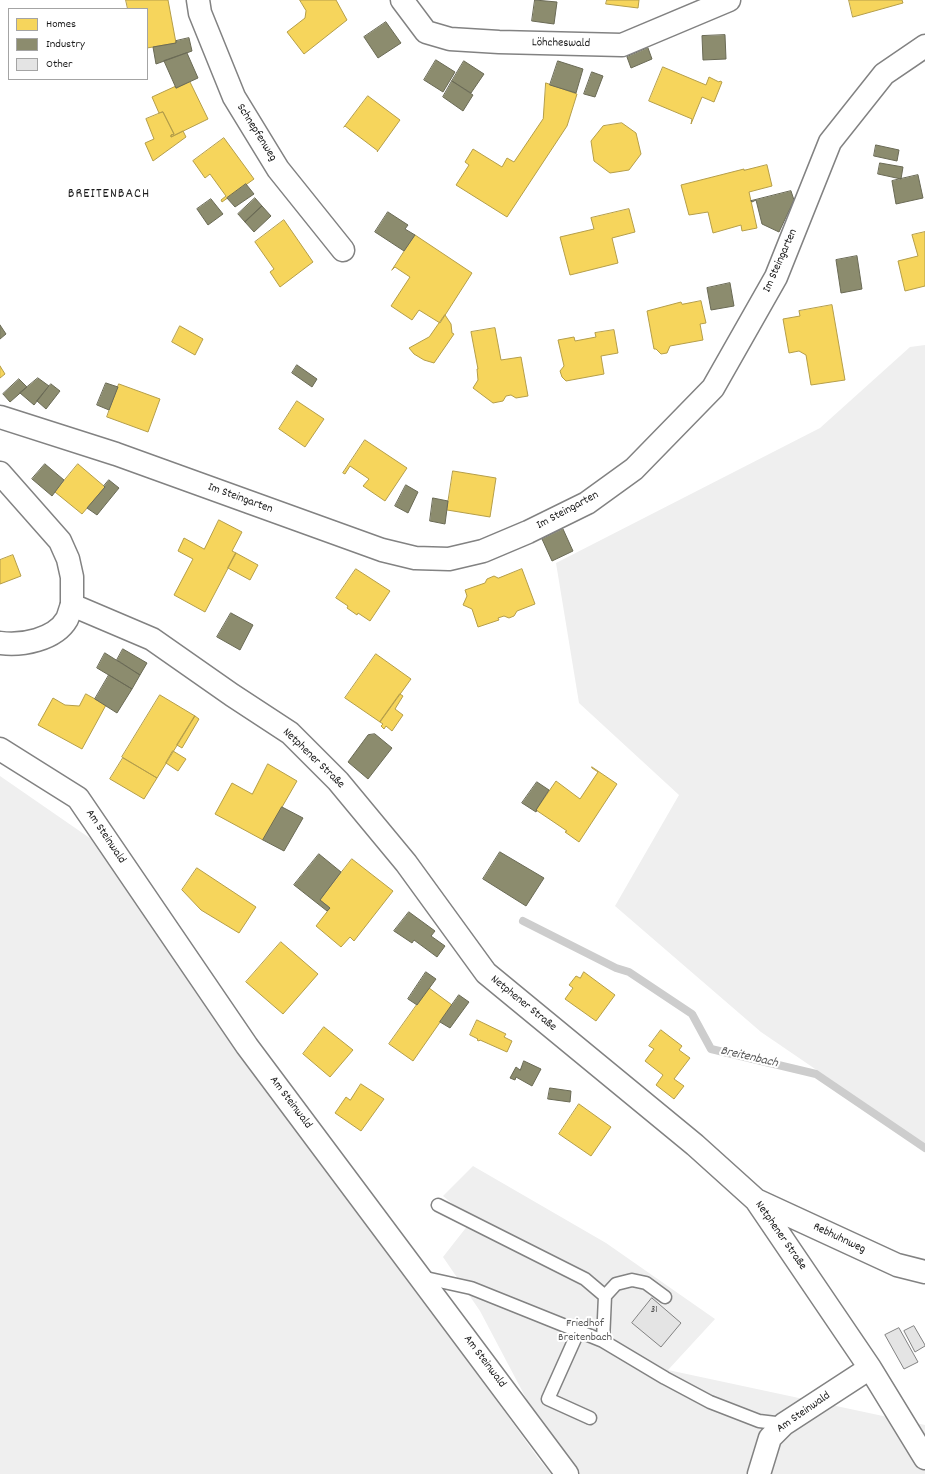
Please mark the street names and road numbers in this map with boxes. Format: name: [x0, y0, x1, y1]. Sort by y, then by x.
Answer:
street label: Löhcheswald: [532, 36, 590, 52]
street label: Schnepfenweg: [233, 102, 279, 164]
street label: Im Steingarten: [761, 227, 801, 295]
street label: Im Steingarten: [206, 481, 274, 517]
street label: Im Steingarten: [535, 489, 601, 533]
street label: Netphener Straße: [279, 726, 347, 792]
street label: Am Steinwald: [82, 807, 128, 867]
street label: Netphener Straße: [487, 973, 559, 1035]
street label: Am Steinwald: [266, 1074, 314, 1132]
street label: Netphener Straße: [751, 1199, 809, 1273]
street label: Rebhuhnweg: [810, 1221, 868, 1257]
street label: Am Steinwald: [460, 1333, 508, 1391]
street label: Am Steinwald: [774, 1389, 834, 1437]

